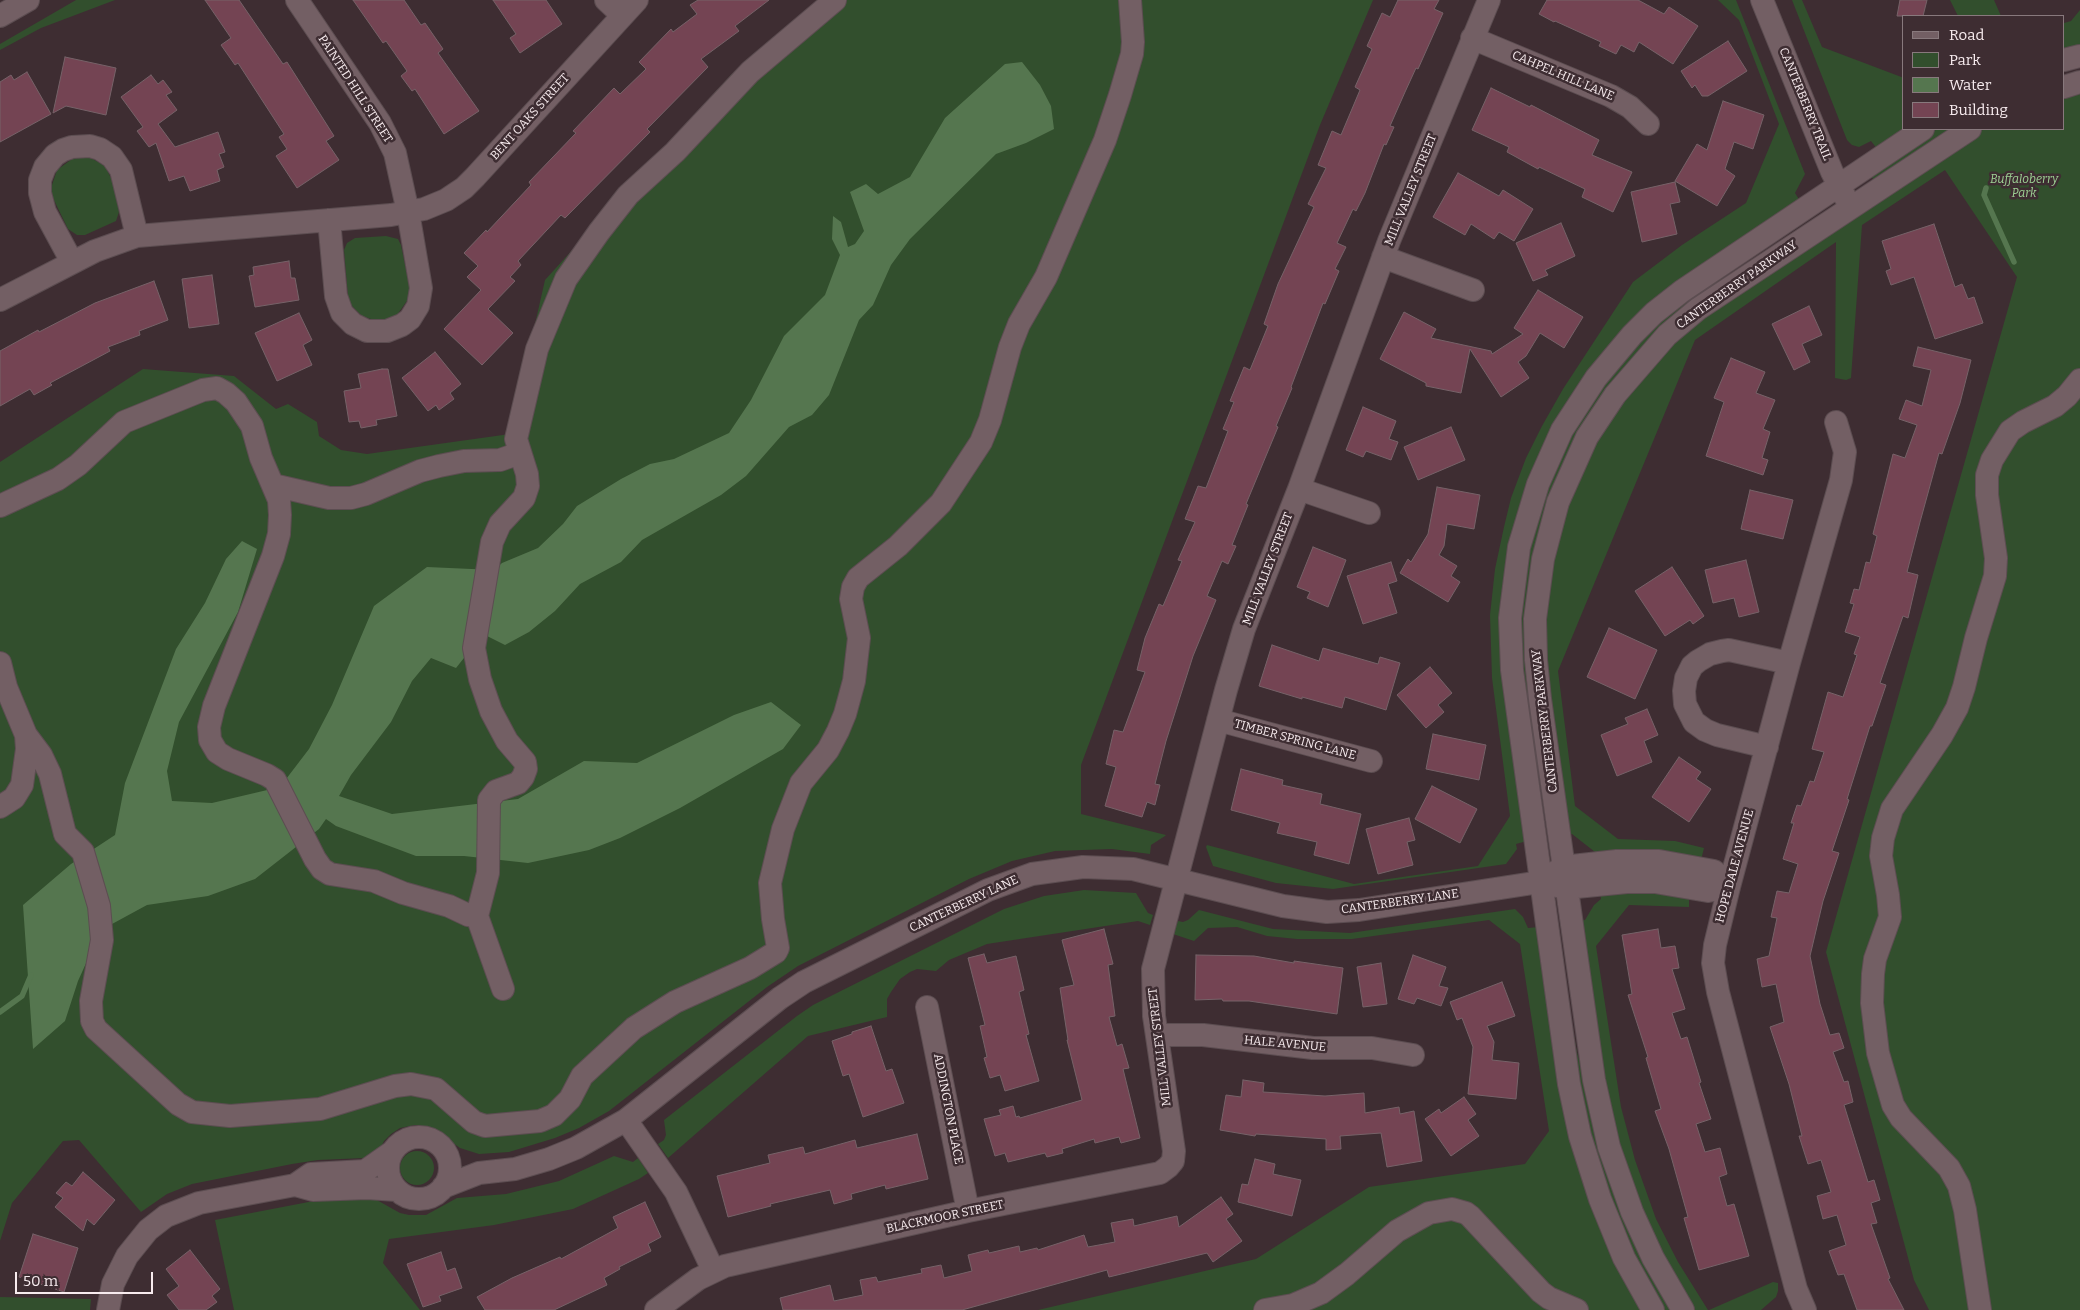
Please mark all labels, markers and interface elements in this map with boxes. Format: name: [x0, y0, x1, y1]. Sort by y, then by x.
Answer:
legend: [1902, 15, 2065, 130]
text: Road: [1949, 26, 1984, 44]
street label: PAINTED HILL STREET: [315, 32, 395, 146]
street label: CANTERBERRY TRAIL: [1776, 46, 1834, 162]
street label: CAHPEL HILL LANE: [1510, 48, 1616, 104]
text: Park: [1949, 51, 1981, 69]
street label: BENT OAKS STREET: [488, 71, 572, 163]
text: Water: [1949, 76, 1991, 94]
text: Building: [1949, 101, 2008, 119]
street label: MILL VALLEY STREET: [1382, 132, 1440, 248]
park label: Buffaloberry Park: [1990, 173, 2058, 201]
street label: CANTERBERRY PARKWAY: [1674, 238, 1800, 332]
street label: MILL VALLEY STREET: [1240, 511, 1296, 627]
street label: CANTERBERRY PARKWAY: [1529, 649, 1561, 793]
street label: TIMBER SPRING LANE: [1233, 717, 1357, 763]
street label: HOPE DALE AVENUE: [1713, 808, 1757, 924]
street label: CANTERBERRY LANE: [907, 872, 1021, 936]
street label: CANTERBERRY LANE: [1340, 887, 1460, 917]
street label: MILL VALLEY STREET: [1146, 987, 1174, 1107]
street label: HALE AVENUE: [1243, 1033, 1327, 1055]
street label: ADDINGTON PLACE: [930, 1053, 966, 1165]
street label: BLACKMOOR STREET: [885, 1198, 1005, 1236]
scale bar: [18, 1262, 155, 1294]
text: 50 m: [23, 1272, 58, 1290]

